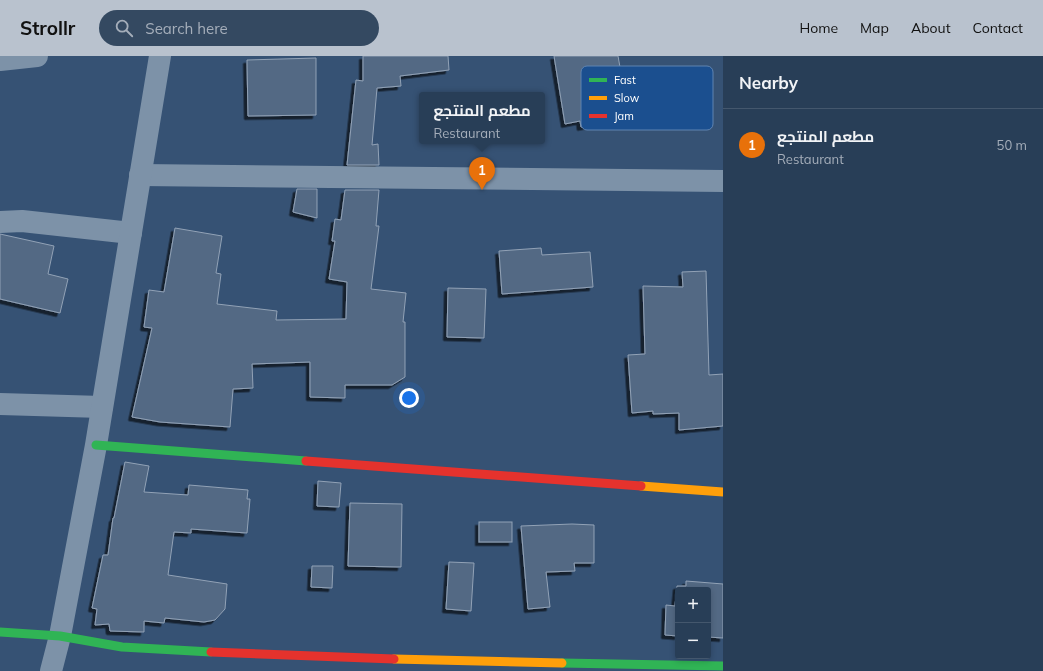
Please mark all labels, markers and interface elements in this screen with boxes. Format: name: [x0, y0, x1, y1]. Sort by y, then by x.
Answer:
search box: [99, 10, 379, 46]
text: Strollr: [20, 16, 75, 40]
icon: search: [113, 17, 135, 39]
text: Search here: [145, 19, 228, 38]
text: Home: [799, 19, 838, 37]
text: Map: [860, 19, 889, 37]
text: About: [911, 19, 951, 37]
text: Contact: [973, 19, 1023, 37]
legend: [581, 66, 713, 130]
text: Nearby: [739, 72, 798, 93]
text: Fast: [614, 73, 636, 87]
text: Slow: [614, 91, 640, 105]
popup: [419, 92, 545, 144]
text: مطعم المنتجع: [433, 101, 531, 120]
text: Jam: [614, 109, 634, 123]
text: Restaurant: [433, 125, 500, 141]
text: مطعم المنتجع: [777, 127, 874, 146]
text: 1: [748, 137, 756, 153]
text: 50 m: [997, 137, 1027, 153]
text: Restaurant: [777, 151, 844, 167]
pin: 1: [469, 157, 495, 190]
your location: [399, 388, 419, 408]
map controls: [675, 587, 711, 659]
button: +: [675, 587, 711, 623]
button: −: [675, 623, 711, 659]

